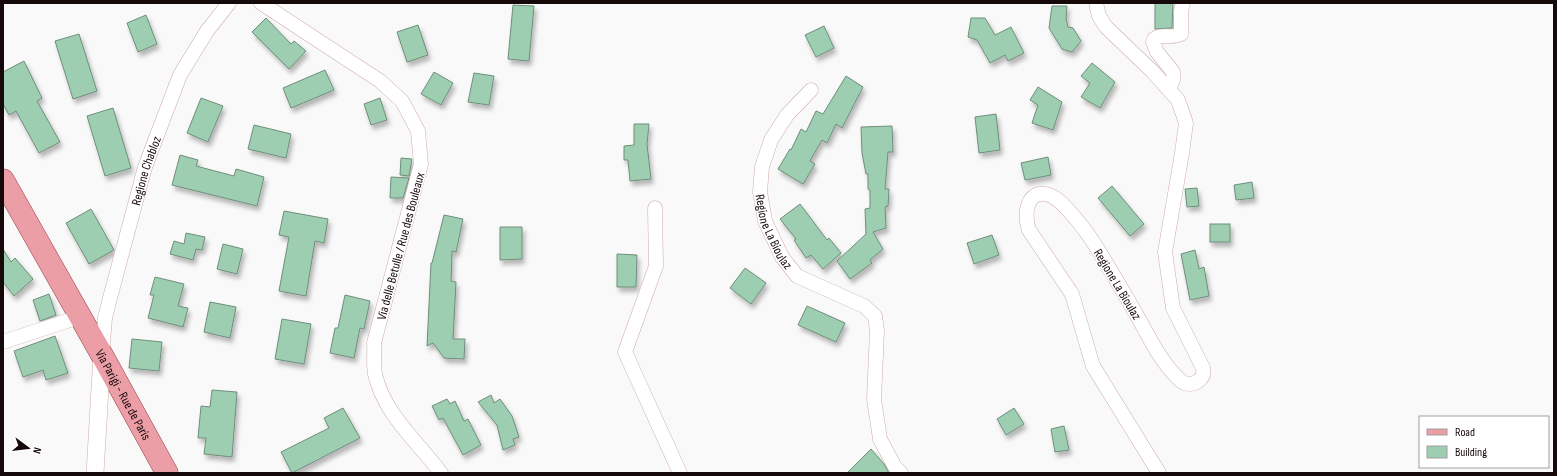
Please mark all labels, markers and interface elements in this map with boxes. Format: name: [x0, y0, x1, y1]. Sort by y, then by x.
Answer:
street label: Regione Chabloz: [128, 134, 165, 207]
street label: Via delle Betulle / Rue des Bouleaux: [374, 171, 428, 322]
street label: Regione La Bioulaz: [751, 193, 796, 273]
street label: Regione La Bioulaz: [1090, 246, 1145, 323]
street label: Via Parigi - Rue de Paris: [91, 347, 154, 443]
legend: [1419, 416, 1549, 468]
text: Road: [1455, 425, 1475, 440]
north arrow: [8, 428, 48, 468]
text: Building: [1455, 445, 1487, 460]
text: N: [30, 446, 44, 455]

